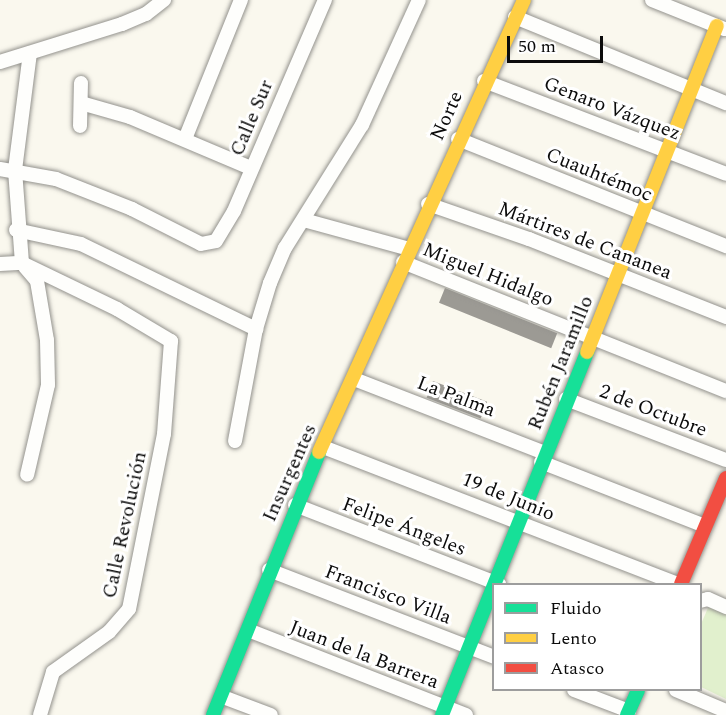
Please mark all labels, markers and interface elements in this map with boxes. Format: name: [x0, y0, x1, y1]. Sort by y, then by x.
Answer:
scale bar: [510, 24, 606, 62]
text: 50 m: [518, 33, 556, 60]
street label: Genaro Vázquez: [540, 72, 684, 146]
street label: Calle Sur: [225, 76, 279, 160]
street label: Norte: [426, 88, 468, 144]
street label: Cuauhtémoc: [542, 143, 656, 207]
street label: Mártires de Cananea: [495, 197, 675, 285]
street label: Miguel Hidalgo: [419, 238, 557, 312]
street label: Rubén Jaramillo: [523, 292, 599, 434]
street label: La Palma: [413, 371, 499, 423]
street label: 2 de Octubre: [596, 379, 710, 443]
street label: Insurgentes: [258, 420, 322, 526]
street label: Calle Revolución: [98, 449, 152, 601]
street label: 19 de Junio: [458, 467, 558, 527]
street label: Felipe Ángeles: [339, 492, 469, 562]
street label: Francisco Villa: [321, 560, 455, 630]
legend: [492, 583, 702, 691]
text: Fluido: [550, 595, 602, 622]
street label: Juan de la Barrera: [286, 615, 442, 695]
text: Lento: [550, 625, 597, 652]
text: Atasco: [550, 655, 604, 682]

